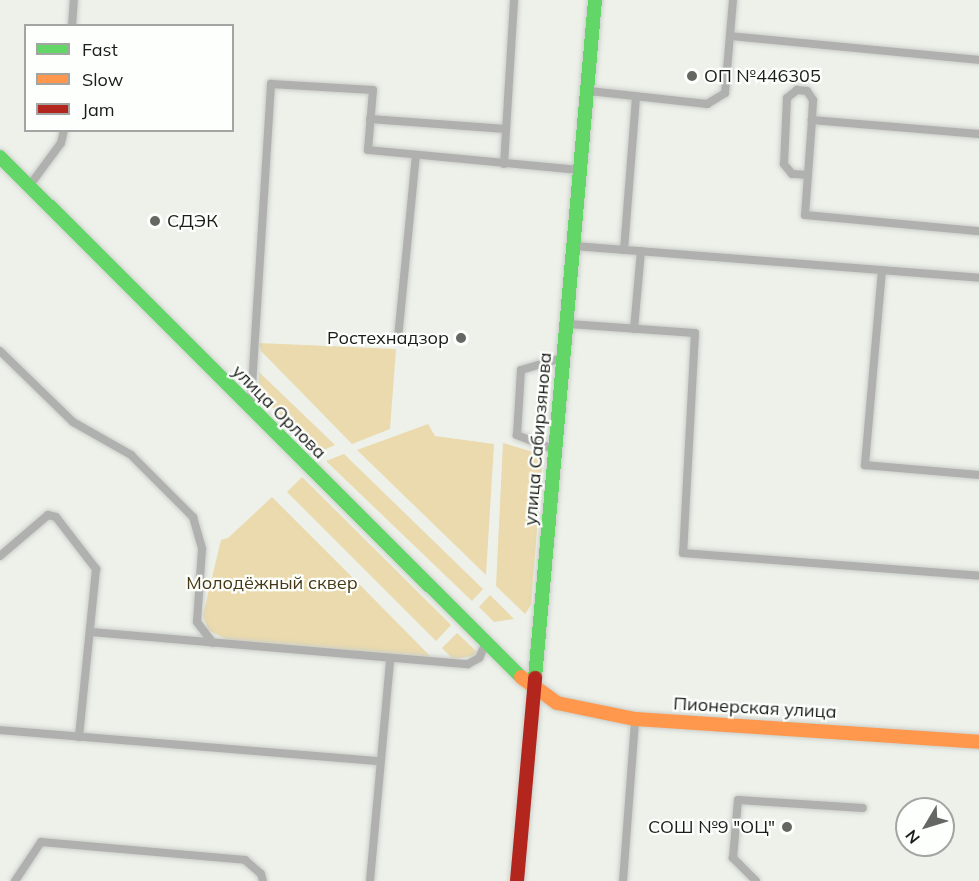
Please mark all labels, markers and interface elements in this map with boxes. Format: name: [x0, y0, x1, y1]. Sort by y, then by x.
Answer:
legend: [24, 24, 234, 132]
text: Fast: [82, 38, 118, 61]
place label: ОП №446305: [704, 65, 821, 87]
text: Slow: [82, 68, 123, 91]
marker: ОП №446305: [685, 69, 699, 83]
text: Jam: [82, 98, 115, 121]
place label: СДЭК: [167, 210, 218, 232]
marker: СДЭК: [148, 214, 162, 228]
place label: Ростехнадзор: [327, 327, 449, 349]
marker: Ростехнадзор: [454, 331, 468, 345]
street label: улица Сабирзянова: [520, 352, 556, 526]
street label: улица Орлова: [228, 361, 330, 463]
park label: Молодёжный сквер: [186, 572, 358, 594]
street label: Пионерская улица: [673, 693, 837, 723]
north arrow: [895, 797, 955, 857]
place label: СОШ №9 "ОЦ": [648, 816, 775, 838]
marker: СОШ №9 "ОЦ": [780, 820, 794, 834]
text: N: [901, 826, 924, 848]

